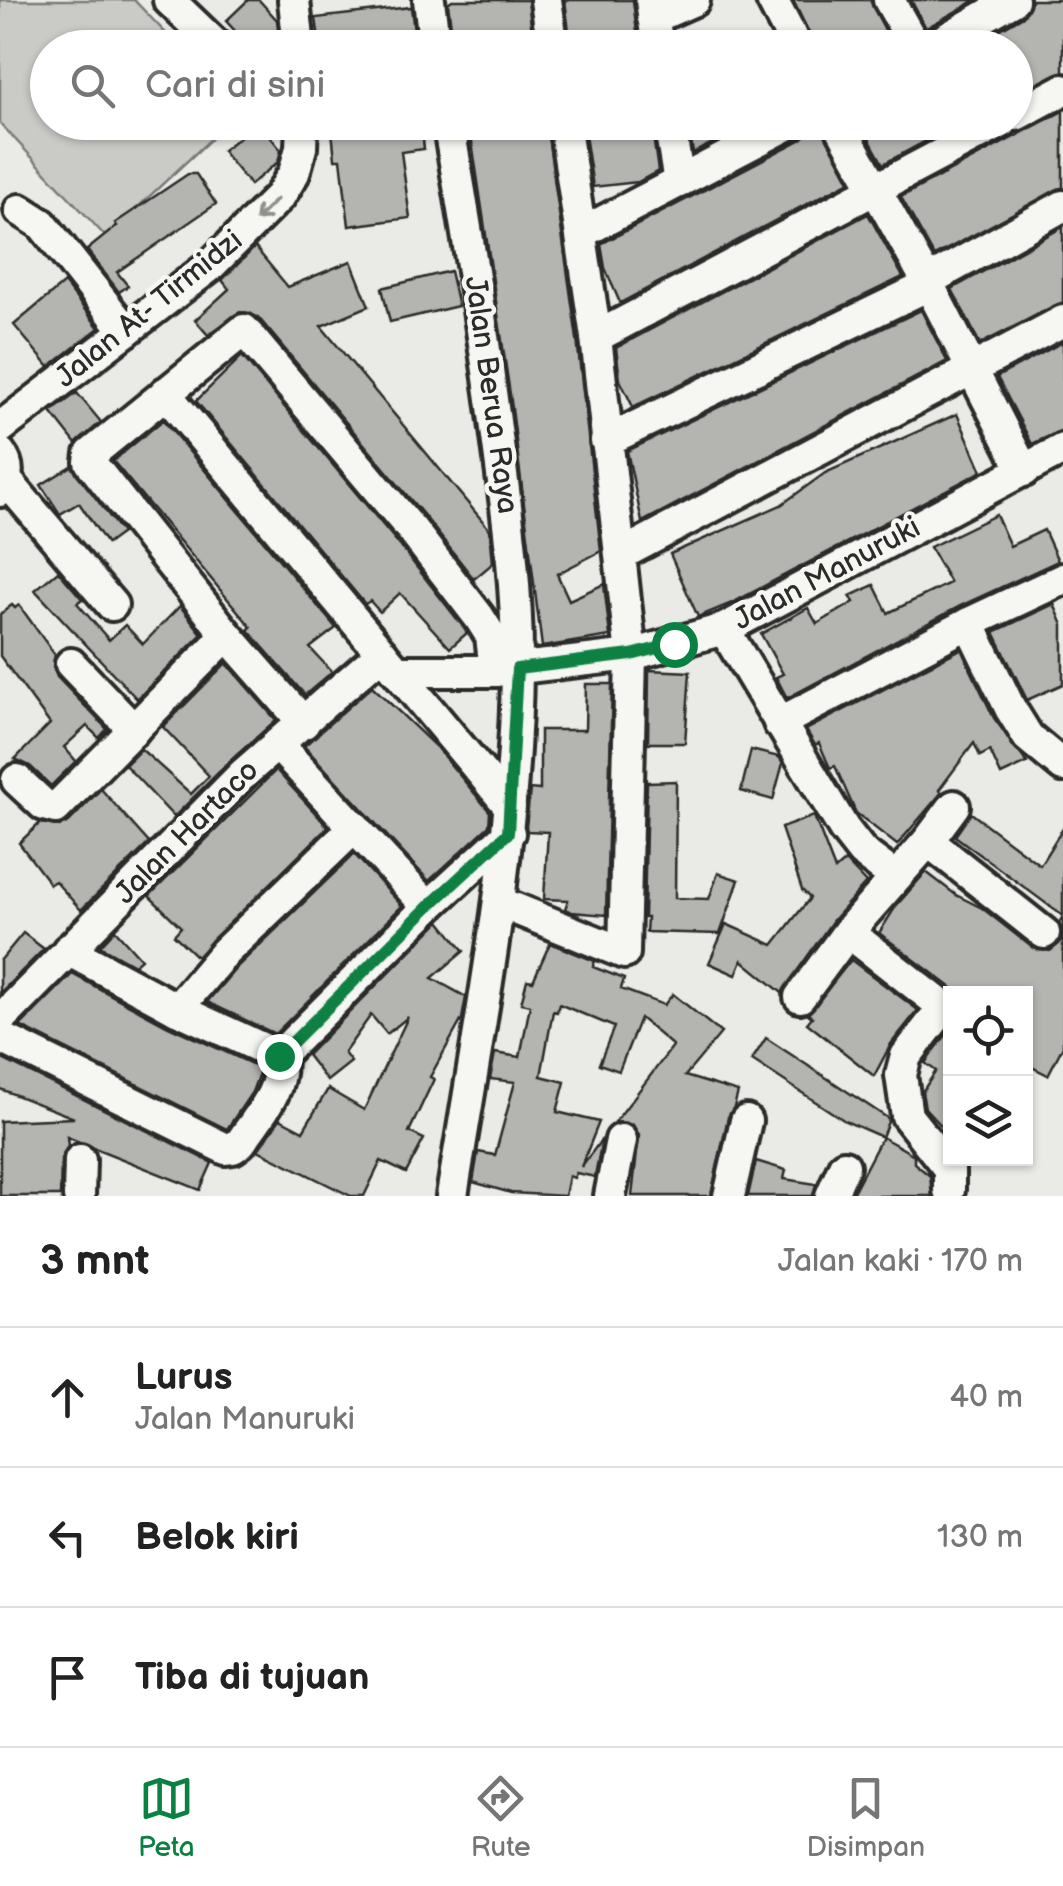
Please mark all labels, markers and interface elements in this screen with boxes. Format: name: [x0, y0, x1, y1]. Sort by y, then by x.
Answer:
search box: [30, 30, 1033, 140]
icon: search: [65, 58, 120, 113]
text: Cari di sini: [145, 63, 325, 108]
one-way arrow: [255, 197, 279, 221]
street label: Jalan At- Tirmidzi: [48, 223, 250, 395]
street label: Jalan Berua Raya: [457, 274, 525, 516]
street label: Jalan Manuruki: [728, 510, 926, 638]
route start: [652, 622, 698, 668]
street label: Jalan Hartaco: [107, 752, 267, 912]
map controls: [943, 986, 1033, 1166]
button: locate: [943, 986, 1033, 1076]
route end: [257, 1034, 303, 1080]
button: layers: [943, 1076, 1033, 1166]
text: 3 mnt: [40, 1236, 149, 1287]
text: Jalan kaki · 170 m: [778, 1242, 1023, 1281]
text: Lurus: [135, 1355, 233, 1400]
icon: ahead: [40, 1370, 95, 1425]
text: 40 m: [950, 1378, 1023, 1417]
text: Jalan Manuruki: [135, 1400, 355, 1439]
icon: left: [40, 1510, 95, 1565]
text: Belok kiri: [135, 1515, 299, 1560]
text: 130 m: [937, 1518, 1023, 1557]
icon: arrive: [40, 1650, 95, 1705]
text: Tiba di tujuan: [135, 1655, 369, 1700]
tab: Peta: [138, 1771, 195, 1864]
tab: Rute: [471, 1771, 531, 1864]
tab: Disimpan: [807, 1771, 925, 1864]

